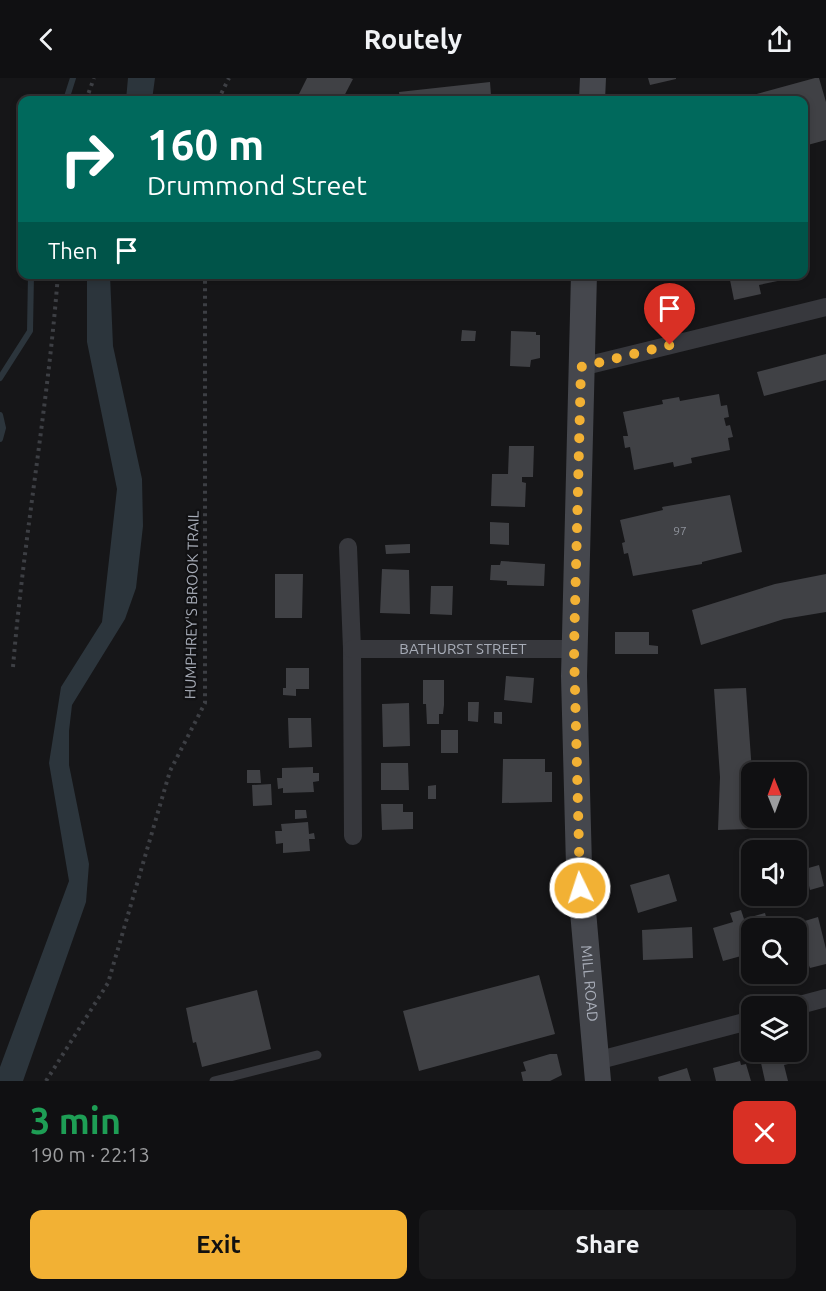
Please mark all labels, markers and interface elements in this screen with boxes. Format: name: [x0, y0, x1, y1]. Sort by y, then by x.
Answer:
icon: back: [30, 23, 63, 56]
icon: share: [763, 23, 796, 56]
text: Routely: [364, 24, 462, 54]
icon: right: [48, 120, 126, 198]
text: 160 m: [147, 121, 264, 168]
text: Drummond Street: [147, 170, 367, 200]
icon: arrive: [110, 234, 143, 267]
text: Then: [48, 238, 98, 263]
pin: [644, 283, 695, 345]
icon: arrive: [653, 292, 686, 325]
street label: HUMPHREY'S BROOK TRAIL: [181, 510, 202, 699]
house number: 97: [673, 524, 687, 537]
street label: BATHURST STREET: [399, 640, 527, 657]
north arrow: [741, 762, 807, 828]
map controls: [741, 762, 807, 1062]
button: sound: [741, 840, 807, 906]
position arrow: [548, 856, 612, 920]
button: search: [741, 918, 807, 984]
street label: MILL ROAD: [578, 944, 602, 1022]
button: layers: [741, 996, 807, 1062]
text: 3 min: [30, 1100, 121, 1141]
button: close: [733, 1101, 796, 1164]
text: 190 m · 22:13: [30, 1143, 150, 1166]
button: Exit: [30, 1210, 407, 1279]
button: Share: [419, 1210, 796, 1279]

